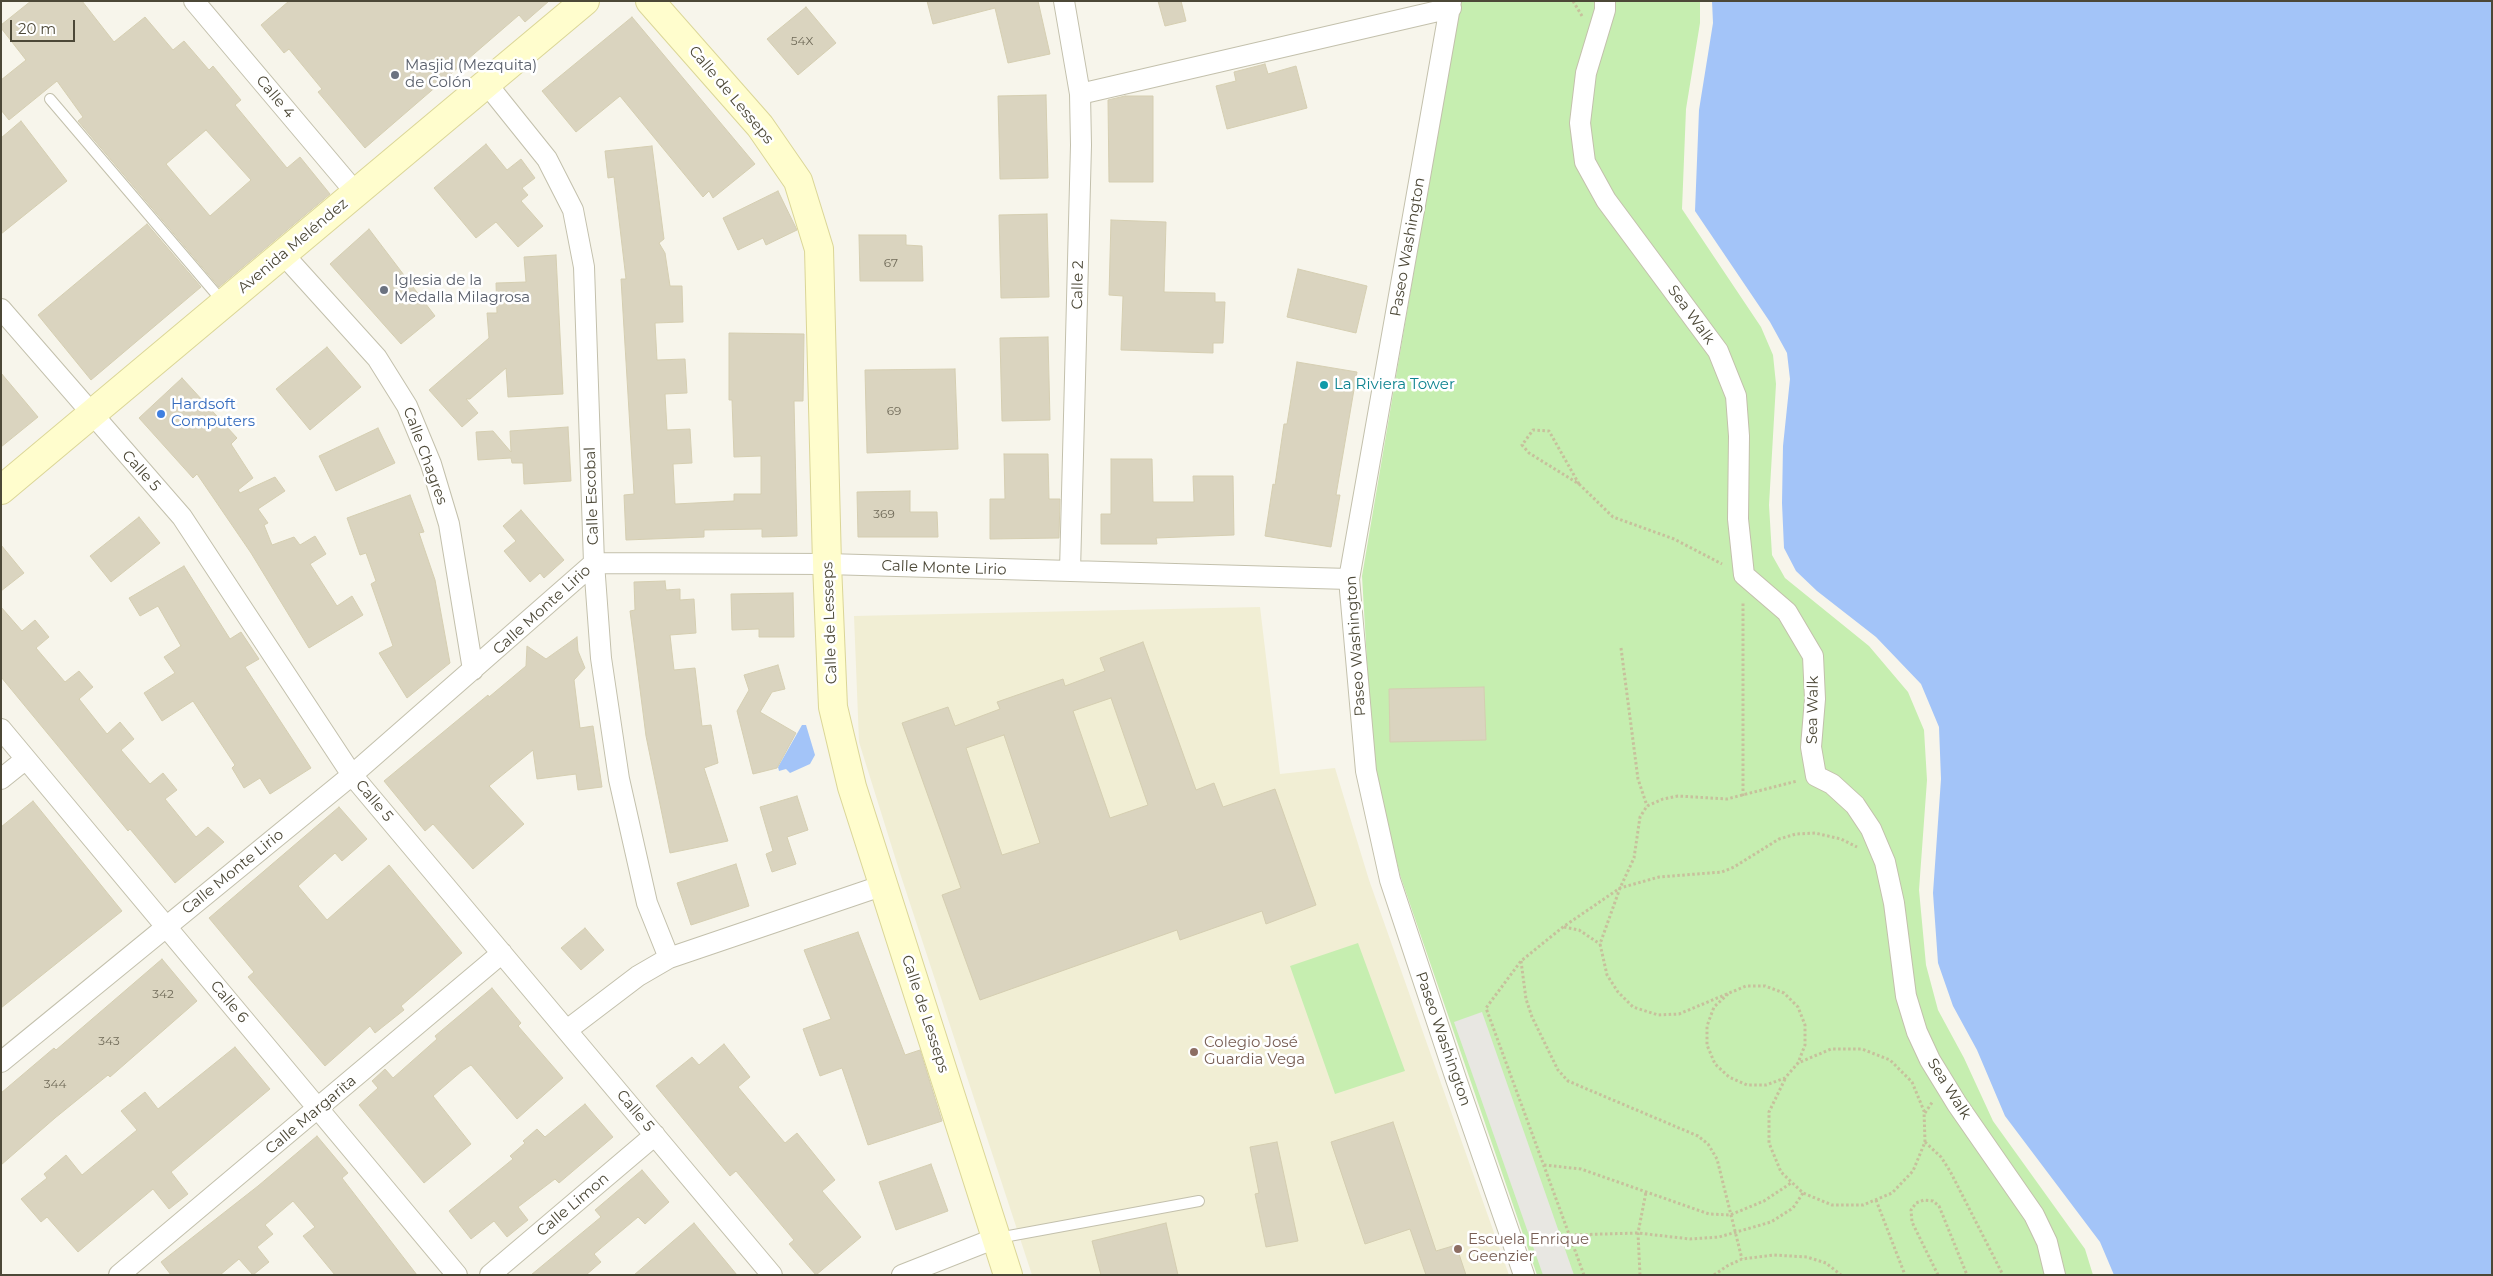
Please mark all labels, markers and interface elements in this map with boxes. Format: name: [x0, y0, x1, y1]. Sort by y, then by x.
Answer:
scale bar: [12, 10, 78, 42]
text: 20 m: [18, 19, 56, 38]
house number: 54X: [791, 34, 813, 48]
street label: Calle de Lesseps: [685, 42, 777, 148]
place label: Masjid (Mezquita) de Colón: [405, 57, 537, 92]
marker: Masjid (Mezquita) de Colón: [389, 69, 401, 81]
street label: Calle 4: [252, 72, 298, 122]
street label: Paseo Washington: [1387, 176, 1429, 318]
street label: Avenida Meléndez: [234, 195, 352, 297]
house number: 67: [884, 256, 898, 270]
street label: Calle 2: [1069, 260, 1087, 310]
place label: Iglesia de la Medalla Milagrosa: [394, 272, 530, 307]
street label: Sea Walk: [1664, 282, 1718, 348]
marker: Iglesia de la Medalla Milagrosa: [378, 284, 390, 296]
place label: La Riviera Tower: [1334, 376, 1455, 394]
marker: La Riviera Tower: [1318, 379, 1330, 391]
place label: Hardsoft Computers: [171, 396, 255, 431]
house number: 69: [887, 404, 901, 418]
street label: Calle Chagres: [399, 405, 451, 507]
marker: Hardsoft Computers: [155, 408, 167, 420]
street label: Calle 5: [118, 447, 164, 495]
street label: Calle Escobal: [581, 447, 603, 545]
house number: 369: [873, 507, 895, 521]
street label: Calle Monte Lirio: [881, 557, 1007, 579]
street label: Calle Monte Lirio: [489, 561, 595, 659]
street label: Calle de Lesseps: [819, 561, 841, 685]
street label: Paseo Washington: [1342, 575, 1370, 717]
street label: Sea Walk: [1803, 676, 1823, 744]
street label: Calle 5: [351, 776, 397, 826]
street label: Calle Monte Lirio: [179, 826, 287, 918]
street label: Calle de Lesseps: [898, 953, 952, 1075]
street label: Paseo Washington: [1412, 969, 1474, 1109]
street label: Calle 6: [206, 977, 252, 1027]
house number: 342: [152, 987, 174, 1001]
house number: 343: [98, 1034, 120, 1048]
place label: Colegio José Guardia Vega: [1204, 1034, 1305, 1069]
marker: Colegio José Guardia Vega: [1188, 1046, 1200, 1058]
street label: Sea Walk: [1923, 1055, 1975, 1123]
street label: Calle Margarita: [262, 1072, 360, 1158]
house number: 344: [44, 1077, 66, 1091]
street label: Calle 5: [612, 1086, 658, 1136]
street label: Calle Limon: [533, 1170, 613, 1240]
place label: Escuela Enrique Geenzier: [1468, 1231, 1589, 1266]
marker: Escuela Enrique Geenzier: [1452, 1243, 1464, 1255]

